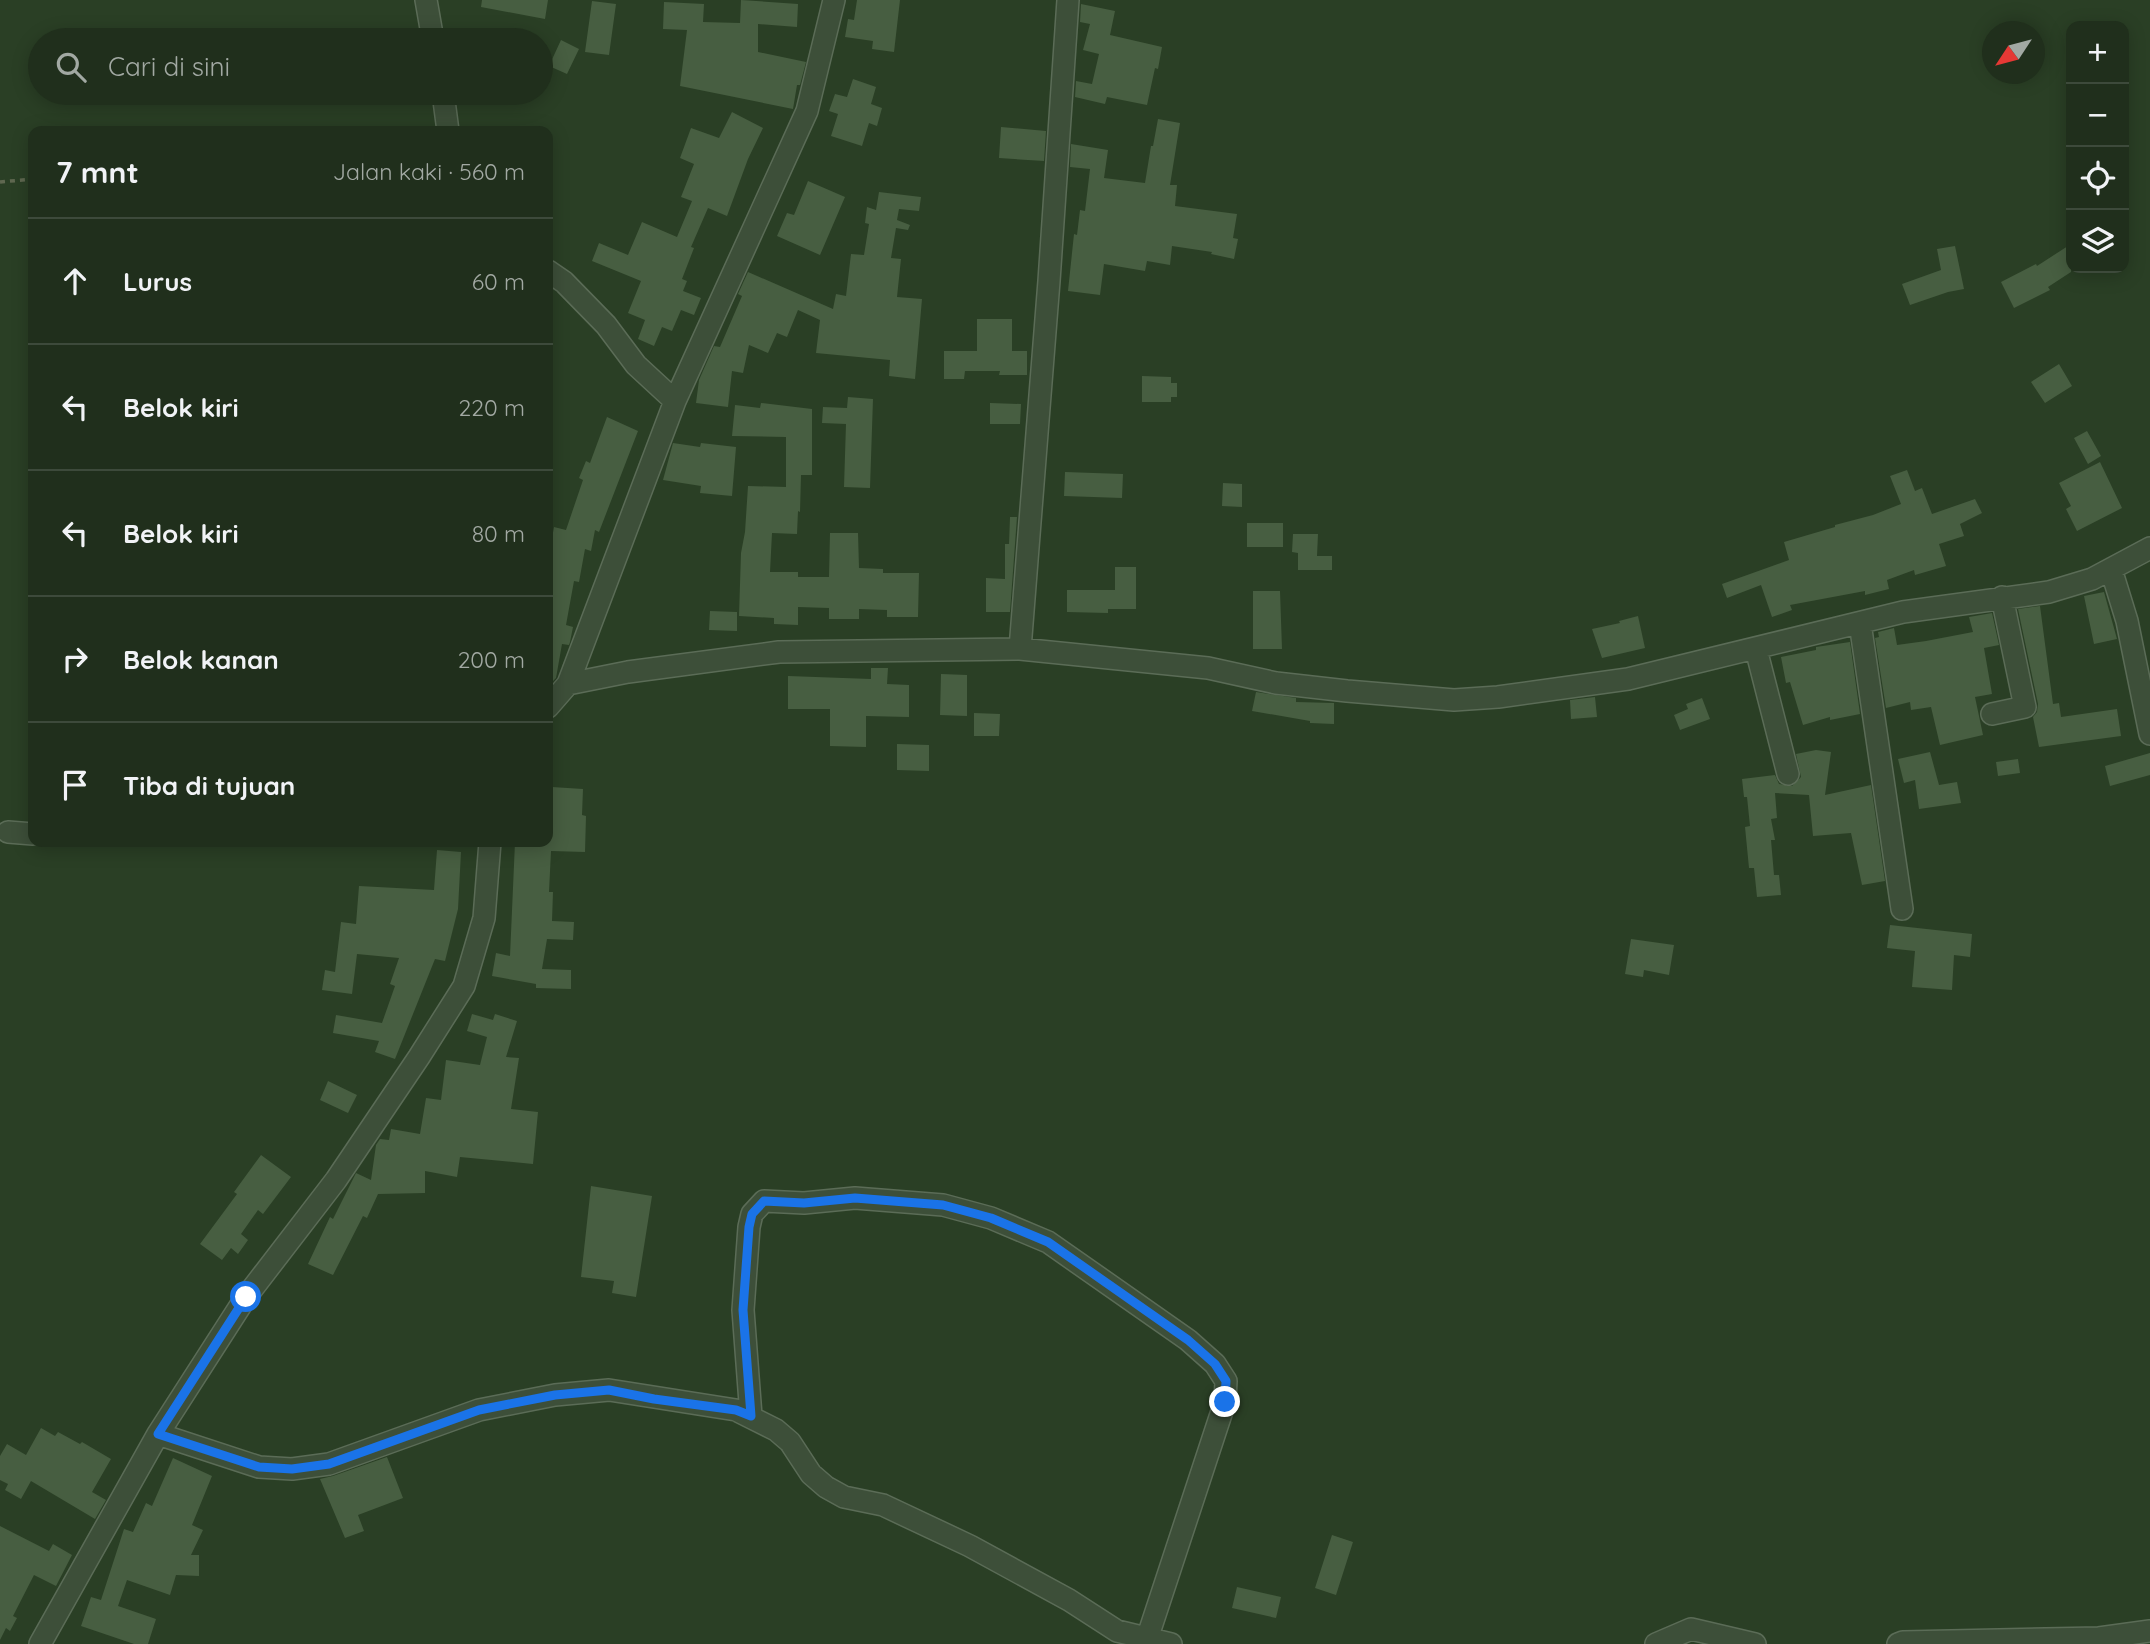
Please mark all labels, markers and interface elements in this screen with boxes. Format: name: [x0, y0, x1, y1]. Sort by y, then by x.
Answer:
north arrow: [1982, 21, 2045, 84]
map controls: [2066, 21, 2129, 273]
button: +: [2066, 21, 2129, 84]
search box: [28, 28, 553, 105]
icon: search: [52, 48, 90, 86]
text: Cari di sini: [108, 50, 230, 83]
button: −: [2066, 84, 2129, 147]
button: locate: [2066, 147, 2129, 210]
text: 7 mnt: [56, 153, 139, 191]
text: Jalan kaki · 560 m: [333, 157, 525, 186]
button: layers: [2066, 210, 2129, 273]
icon: ahead: [56, 262, 94, 300]
text: Lurus: [123, 265, 192, 298]
text: 60 m: [472, 267, 525, 296]
icon: left: [56, 388, 94, 426]
text: Belok kiri: [123, 391, 239, 424]
text: 220 m: [459, 393, 525, 422]
icon: left: [56, 514, 94, 552]
text: Belok kiri: [123, 517, 239, 550]
text: 80 m: [472, 519, 525, 548]
icon: right: [56, 640, 94, 678]
text: Belok kanan: [123, 643, 279, 676]
text: 200 m: [458, 645, 525, 674]
icon: arrive: [56, 766, 94, 804]
text: Tiba di tujuan: [123, 769, 295, 802]
route start: [230, 1281, 261, 1312]
route end: [1209, 1386, 1240, 1417]

